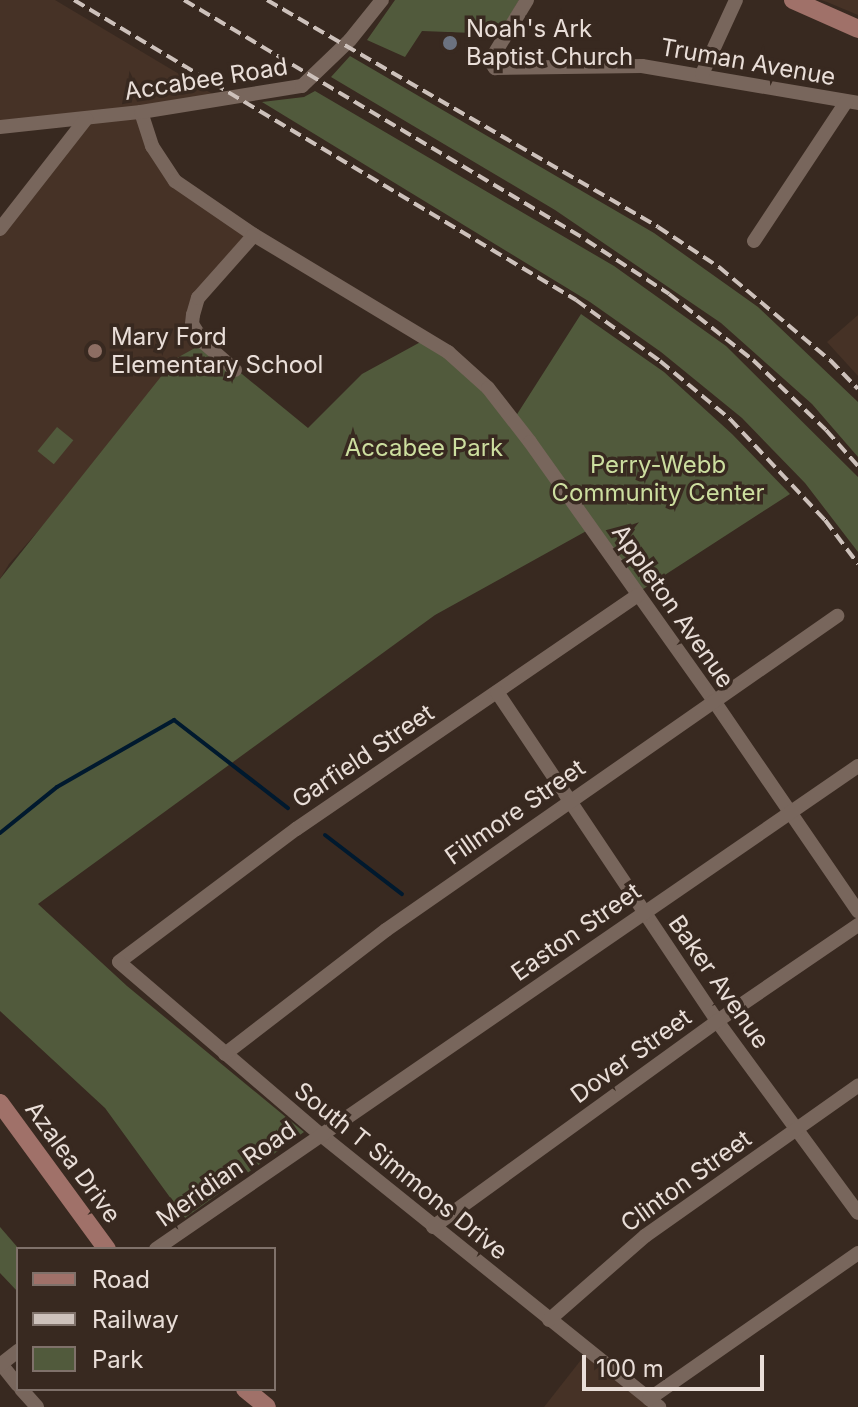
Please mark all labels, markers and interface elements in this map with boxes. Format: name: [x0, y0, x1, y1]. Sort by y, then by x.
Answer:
place label: Noah's Ark Baptist Church: [466, 15, 633, 71]
street label: Truman Avenue: [658, 32, 838, 92]
marker: Noah's Ark Baptist Church: [441, 34, 459, 52]
street label: Accabee Road: [122, 52, 290, 106]
place label: Mary Ford Elementary School: [111, 323, 323, 379]
marker: Mary Ford Elementary School: [86, 342, 104, 360]
park label: Accabee Park: [345, 434, 503, 462]
park label: Perry-Webb Community Center: [551, 451, 765, 507]
street label: Appleton Avenue: [606, 519, 740, 693]
street label: Garfield Street: [287, 698, 439, 814]
street label: Fillmore Street: [440, 753, 590, 871]
street label: Easton Street: [506, 877, 646, 987]
street label: Baker Avenue: [662, 910, 776, 1054]
street label: Dover Street: [565, 1003, 697, 1109]
street label: South T Simmons Drive: [289, 1076, 513, 1266]
street label: Azalea Drive: [19, 1096, 127, 1228]
street label: Meridian Road: [151, 1115, 301, 1233]
street label: Clinton Street: [615, 1124, 757, 1238]
legend: [16, 1247, 276, 1391]
text: Road: [92, 1265, 150, 1294]
text: Railway: [92, 1305, 179, 1334]
scale bar: [586, 1339, 768, 1389]
text: Park: [92, 1345, 143, 1374]
text: 100 m: [596, 1354, 664, 1383]

